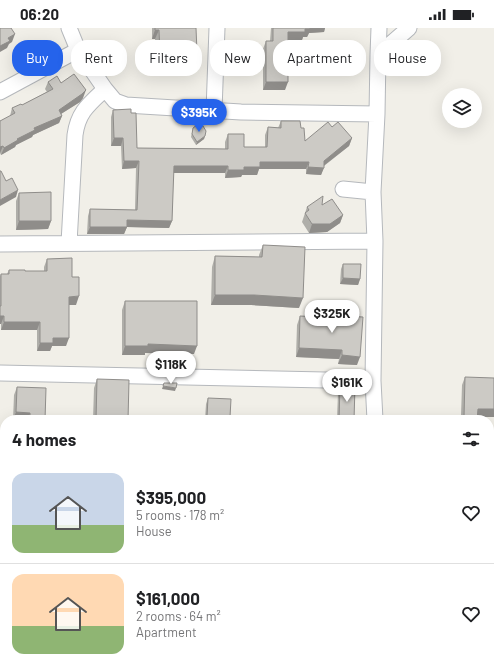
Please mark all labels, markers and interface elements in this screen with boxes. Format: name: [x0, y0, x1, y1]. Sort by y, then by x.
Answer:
text: 06:20: [20, 5, 59, 23]
chip: Buy: [12, 40, 63, 76]
chip: Rent: [71, 40, 127, 76]
chip: Filters: [135, 40, 202, 76]
chip: New: [210, 40, 265, 76]
chip: Apartment: [273, 40, 366, 76]
chip: House: [374, 40, 441, 76]
map controls: [442, 88, 482, 128]
button: layers: [442, 88, 482, 128]
pin: $395K: [171, 99, 227, 133]
text: $395K: [181, 104, 217, 120]
pin: $325K: [304, 300, 360, 334]
text: $325K: [314, 305, 350, 321]
pin: $118K: [143, 351, 199, 385]
text: $118K: [155, 356, 187, 372]
pin: $161K: [319, 369, 375, 403]
text: $161K: [331, 374, 363, 390]
icon: filters: [460, 428, 482, 450]
text: 4 homes: [12, 429, 76, 449]
text: $395,000: [136, 487, 206, 507]
icon: home: [44, 489, 92, 537]
icon: heart: [460, 502, 482, 524]
text: 5 rooms · 178 m²: [136, 507, 224, 523]
text: House: [136, 523, 172, 539]
text: $161,000: [136, 588, 200, 608]
icon: home: [44, 590, 92, 638]
icon: heart: [460, 603, 482, 625]
text: 2 rooms · 64 m²: [136, 608, 221, 624]
text: Apartment: [136, 624, 197, 640]

